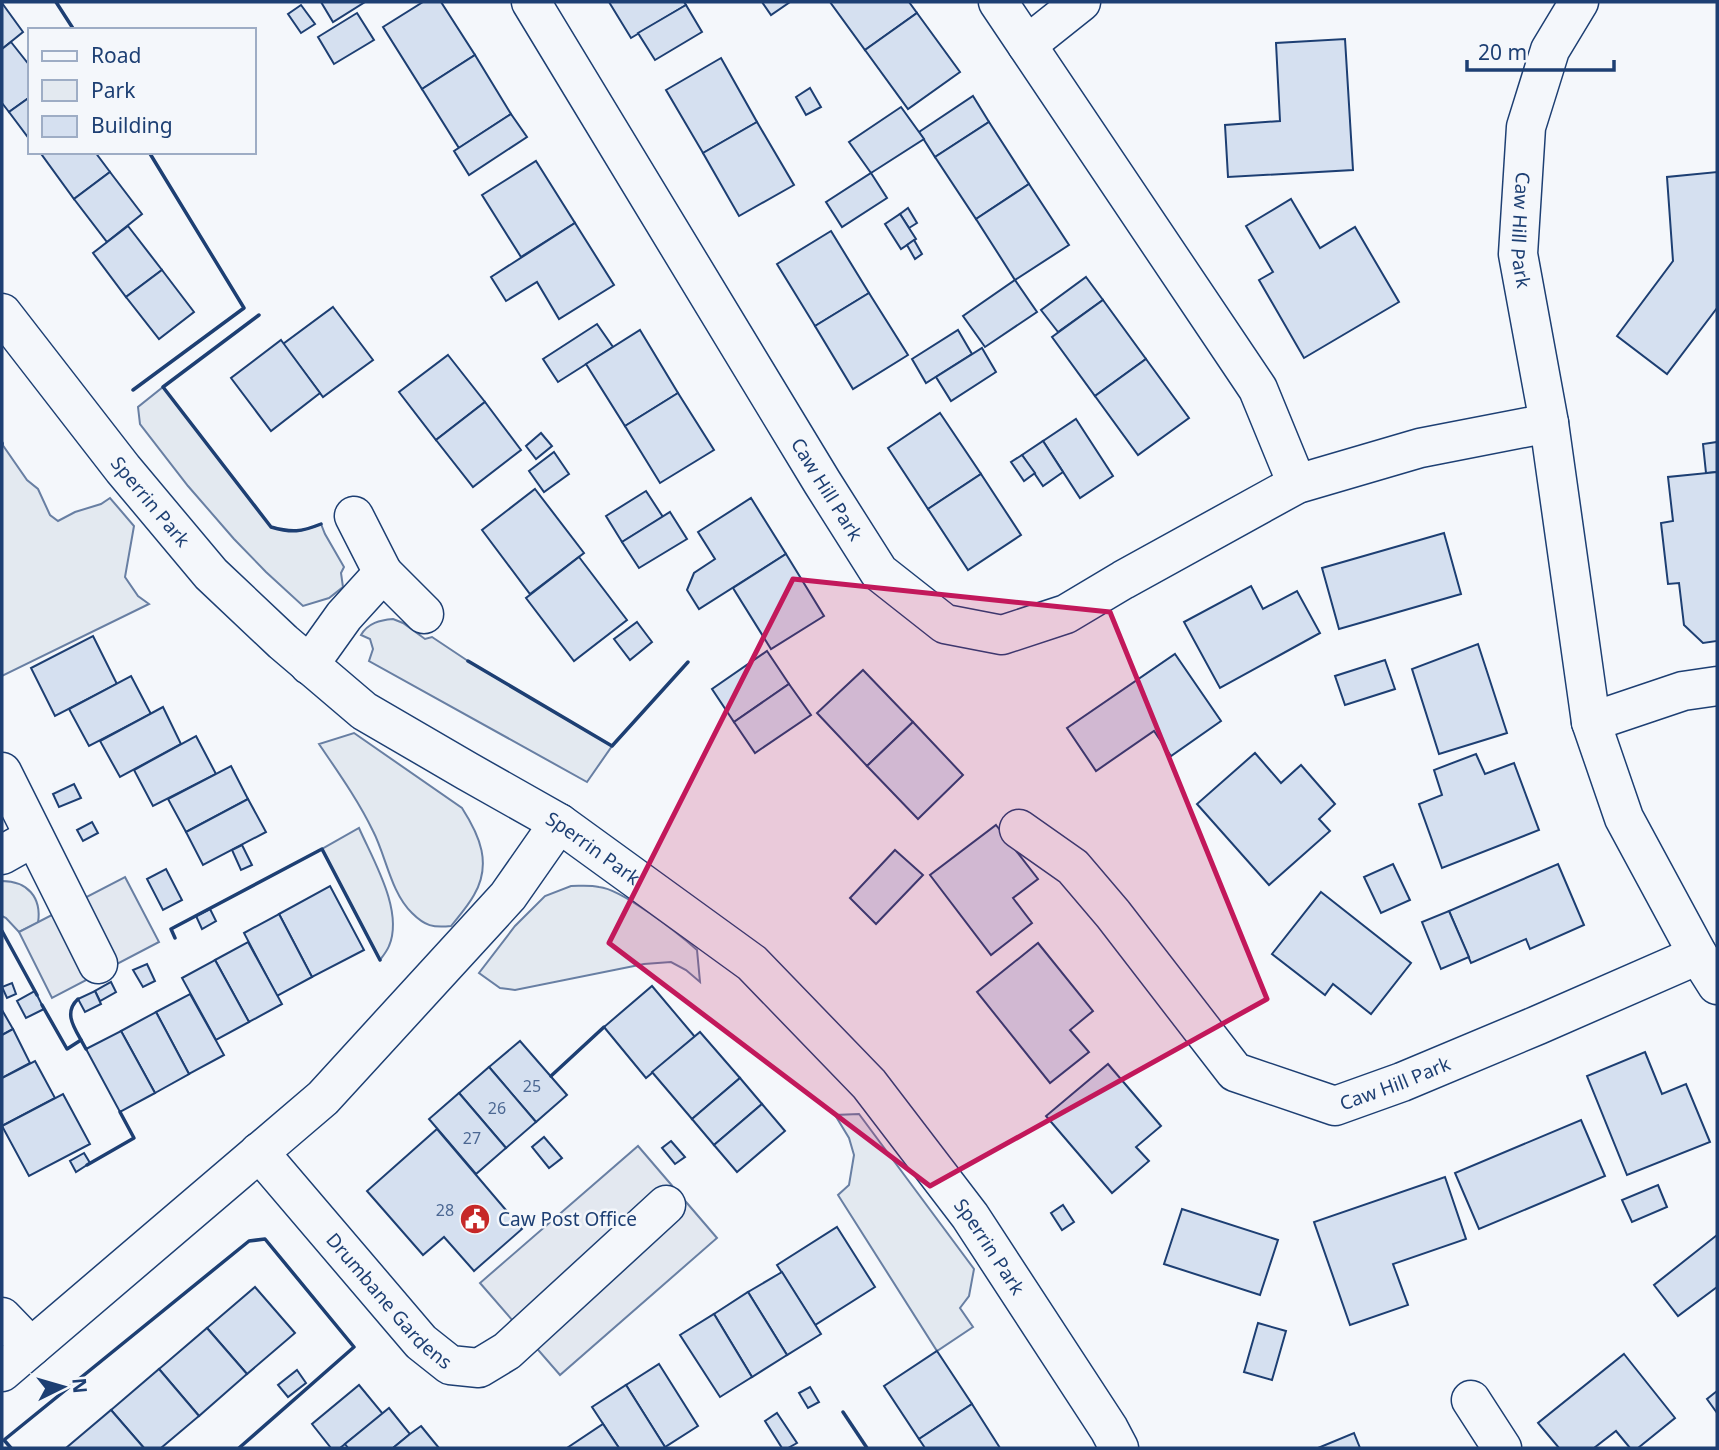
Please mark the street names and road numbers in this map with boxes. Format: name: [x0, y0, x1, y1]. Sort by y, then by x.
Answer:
street label: Caw Hill Park: [1505, 171, 1537, 290]
street label: Caw Hill Park: [785, 433, 869, 546]
street label: Sperrin Park: [105, 451, 196, 552]
street label: Sperrin Park: [541, 805, 646, 891]
street label: Caw Hill Park: [1336, 1050, 1454, 1116]
street label: Sperrin Park: [948, 1193, 1031, 1300]
street label: Drumbane Gardens: [320, 1227, 458, 1375]

